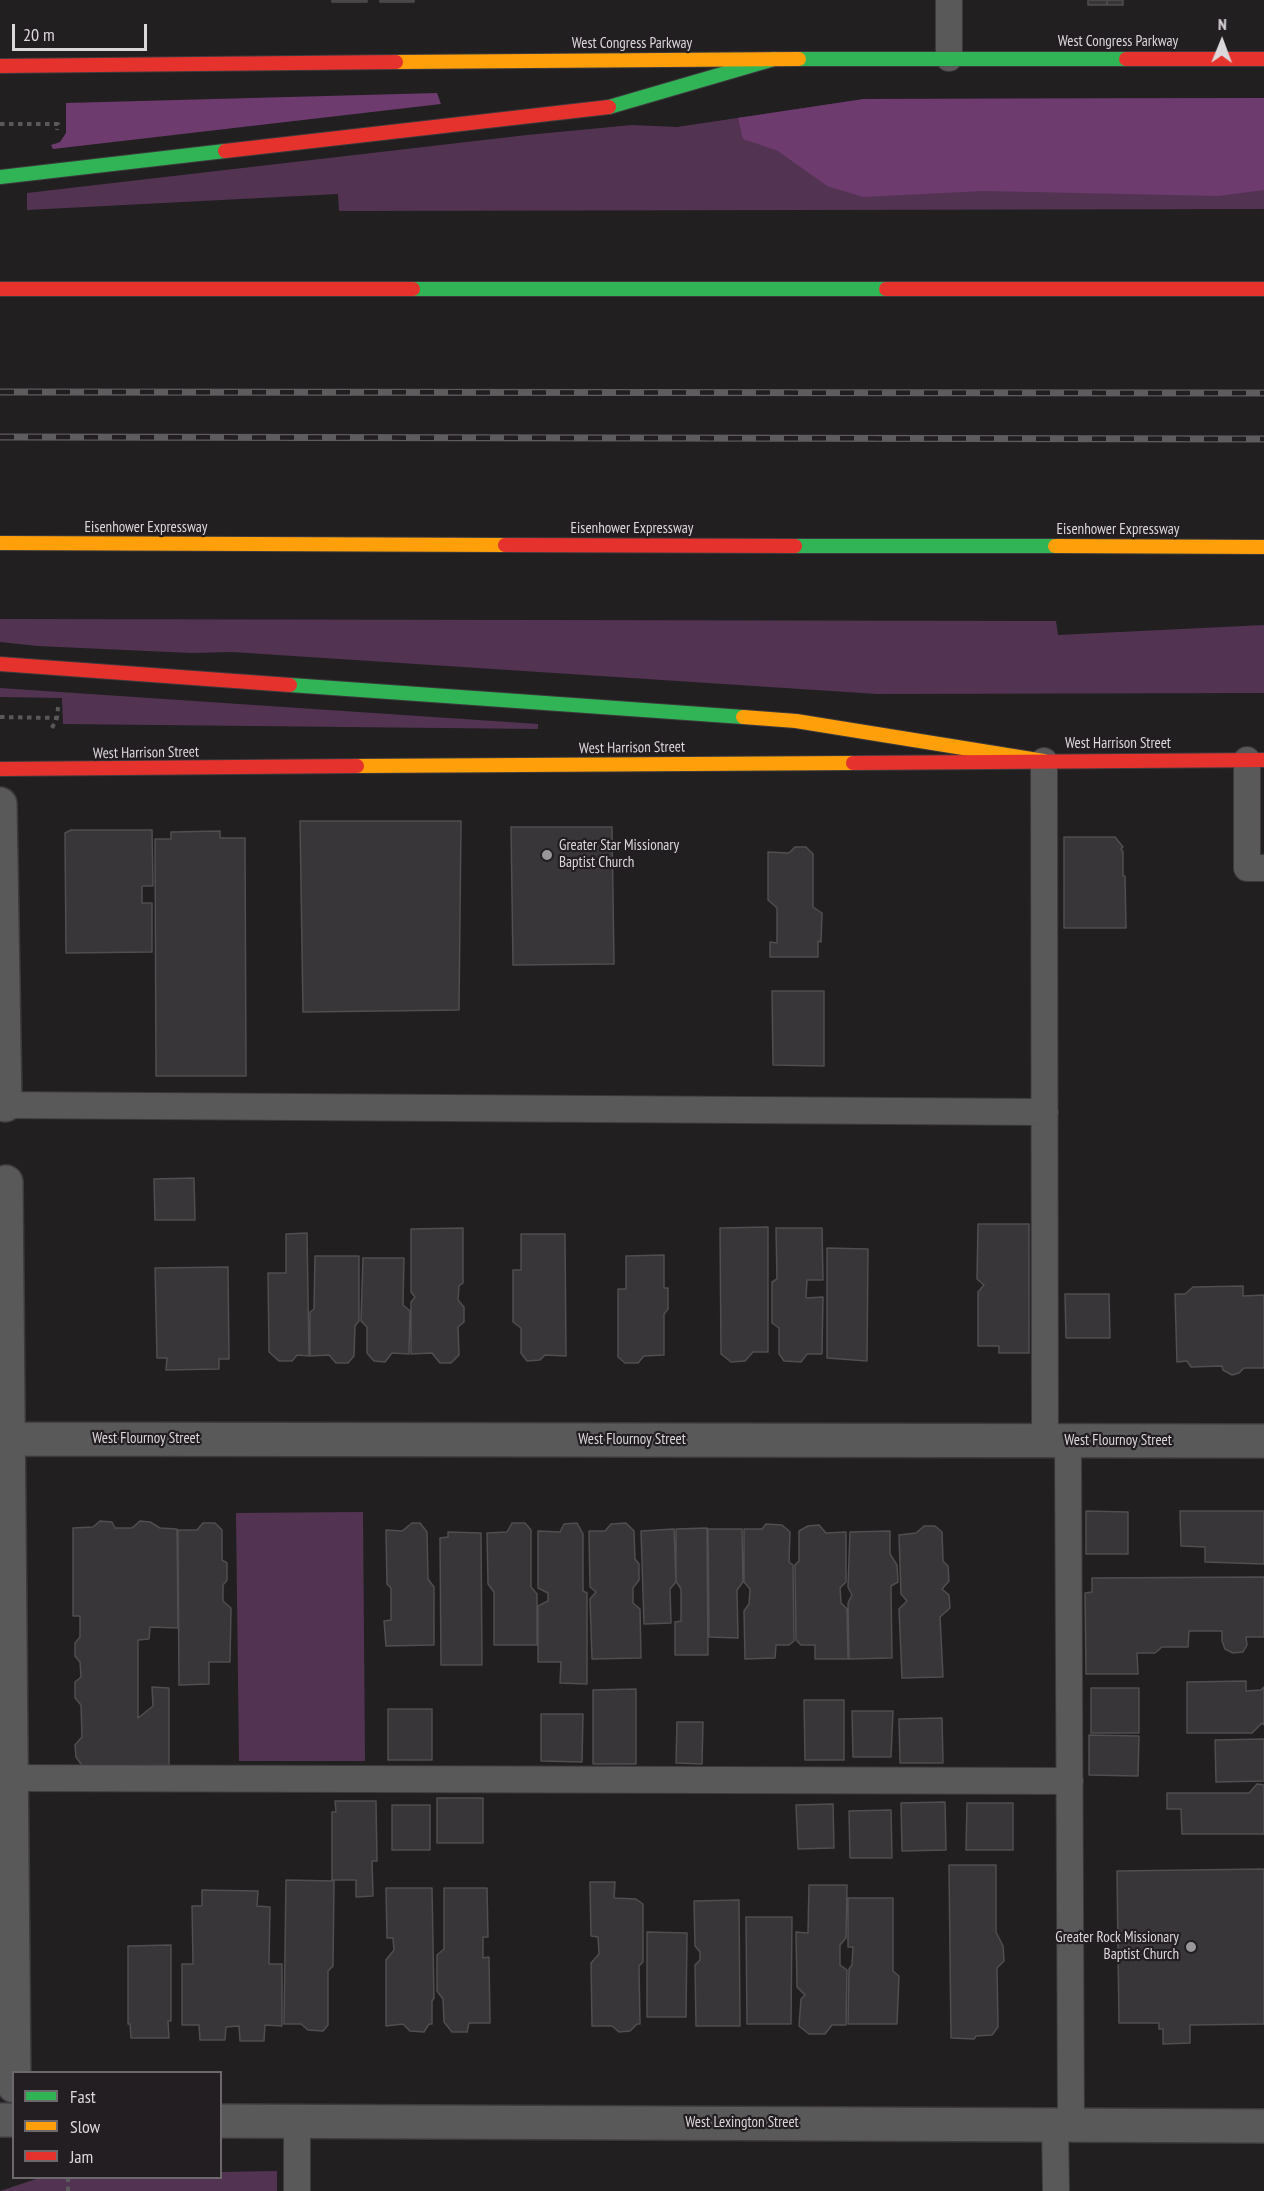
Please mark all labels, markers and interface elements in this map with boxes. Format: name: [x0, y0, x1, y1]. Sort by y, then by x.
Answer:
scale bar: [15, 12, 150, 50]
north arrow: [1192, 12, 1252, 72]
text: N: [1218, 14, 1227, 34]
text: 20 m: [23, 23, 55, 46]
street label: West Congress Parkway: [1058, 33, 1178, 51]
street label: West Congress Parkway: [572, 35, 692, 53]
street label: Eisenhower Expressway: [85, 519, 207, 537]
street label: Eisenhower Expressway: [571, 520, 693, 538]
street label: Eisenhower Expressway: [1057, 521, 1179, 539]
street label: West Harrison Street: [1065, 735, 1171, 753]
street label: West Harrison Street: [579, 738, 685, 758]
street label: West Harrison Street: [93, 743, 199, 763]
place label: Greater Star Missionary Baptist Church: [559, 837, 679, 872]
marker: Greater Star Missionary Baptist Church: [540, 848, 554, 862]
street label: West Flournoy Street: [92, 1430, 200, 1448]
street label: West Flournoy Street: [578, 1431, 686, 1449]
street label: West Flournoy Street: [1064, 1432, 1172, 1450]
place label: Greater Rock Missionary Baptist Church: [1055, 1929, 1179, 1964]
marker: Greater Rock Missionary Baptist Church: [1184, 1940, 1198, 1954]
legend: [12, 2071, 222, 2179]
text: Fast: [70, 2085, 96, 2108]
street label: West Lexington Street: [685, 2114, 799, 2132]
text: Slow: [70, 2115, 100, 2138]
text: Jam: [70, 2145, 93, 2168]

